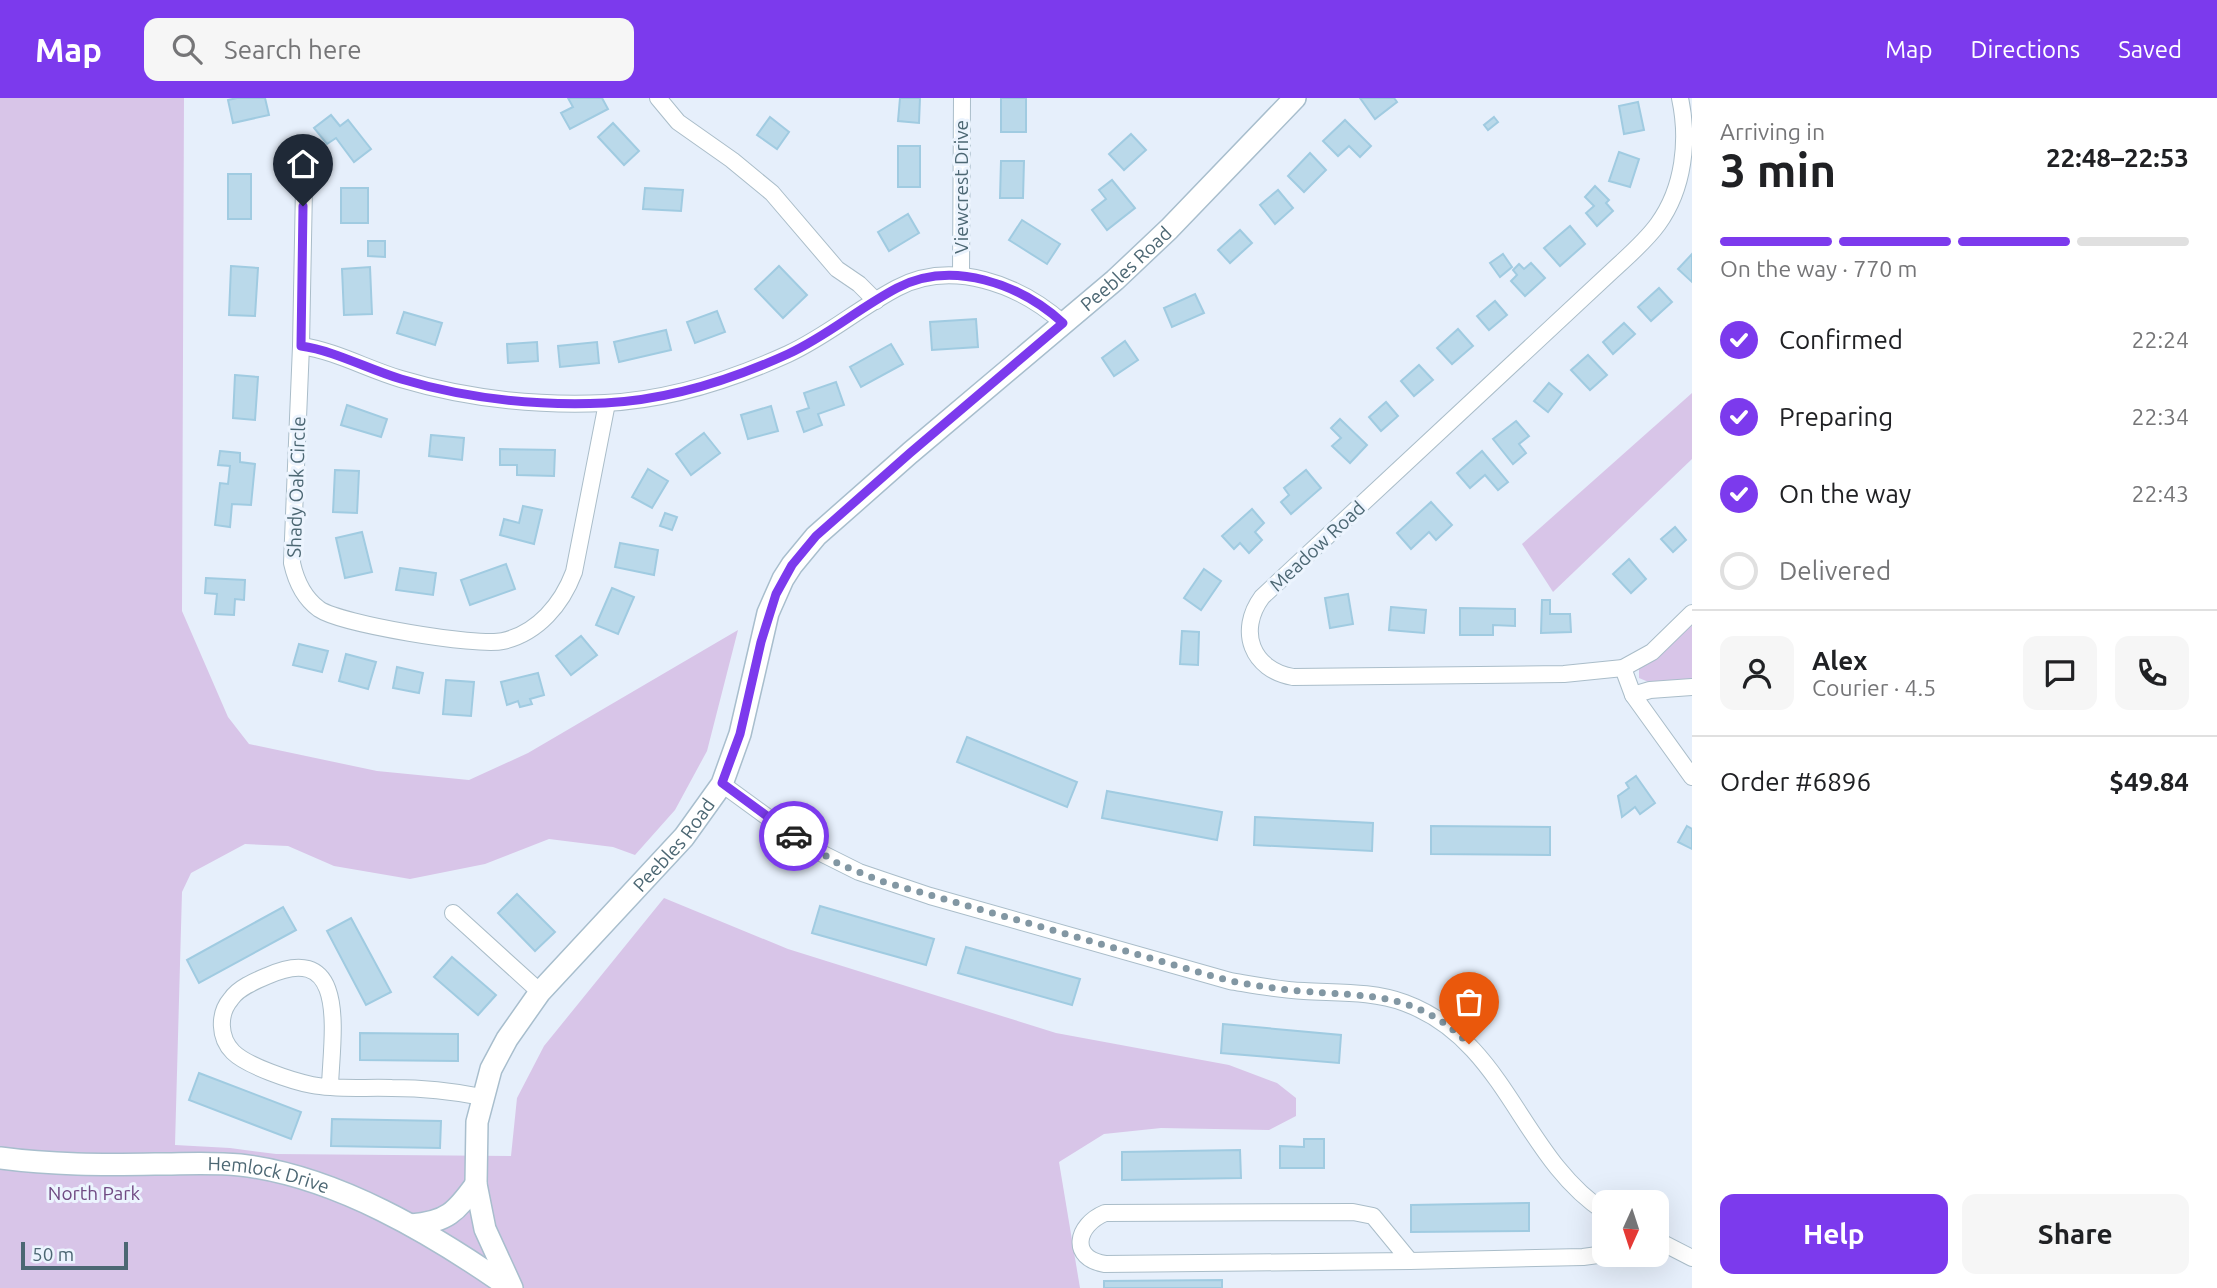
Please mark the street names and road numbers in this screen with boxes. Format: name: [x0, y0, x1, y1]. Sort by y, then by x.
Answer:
street label: Viewcrest Drive: [950, 120, 972, 254]
street label: Peebles Road: [1076, 222, 1176, 315]
street label: Shady Oak Circle: [283, 416, 309, 558]
street label: Meadow Road: [1265, 496, 1369, 596]
street label: Peebles Road: [628, 794, 719, 896]
street label: Hemlock Drive: [207, 1152, 332, 1198]

